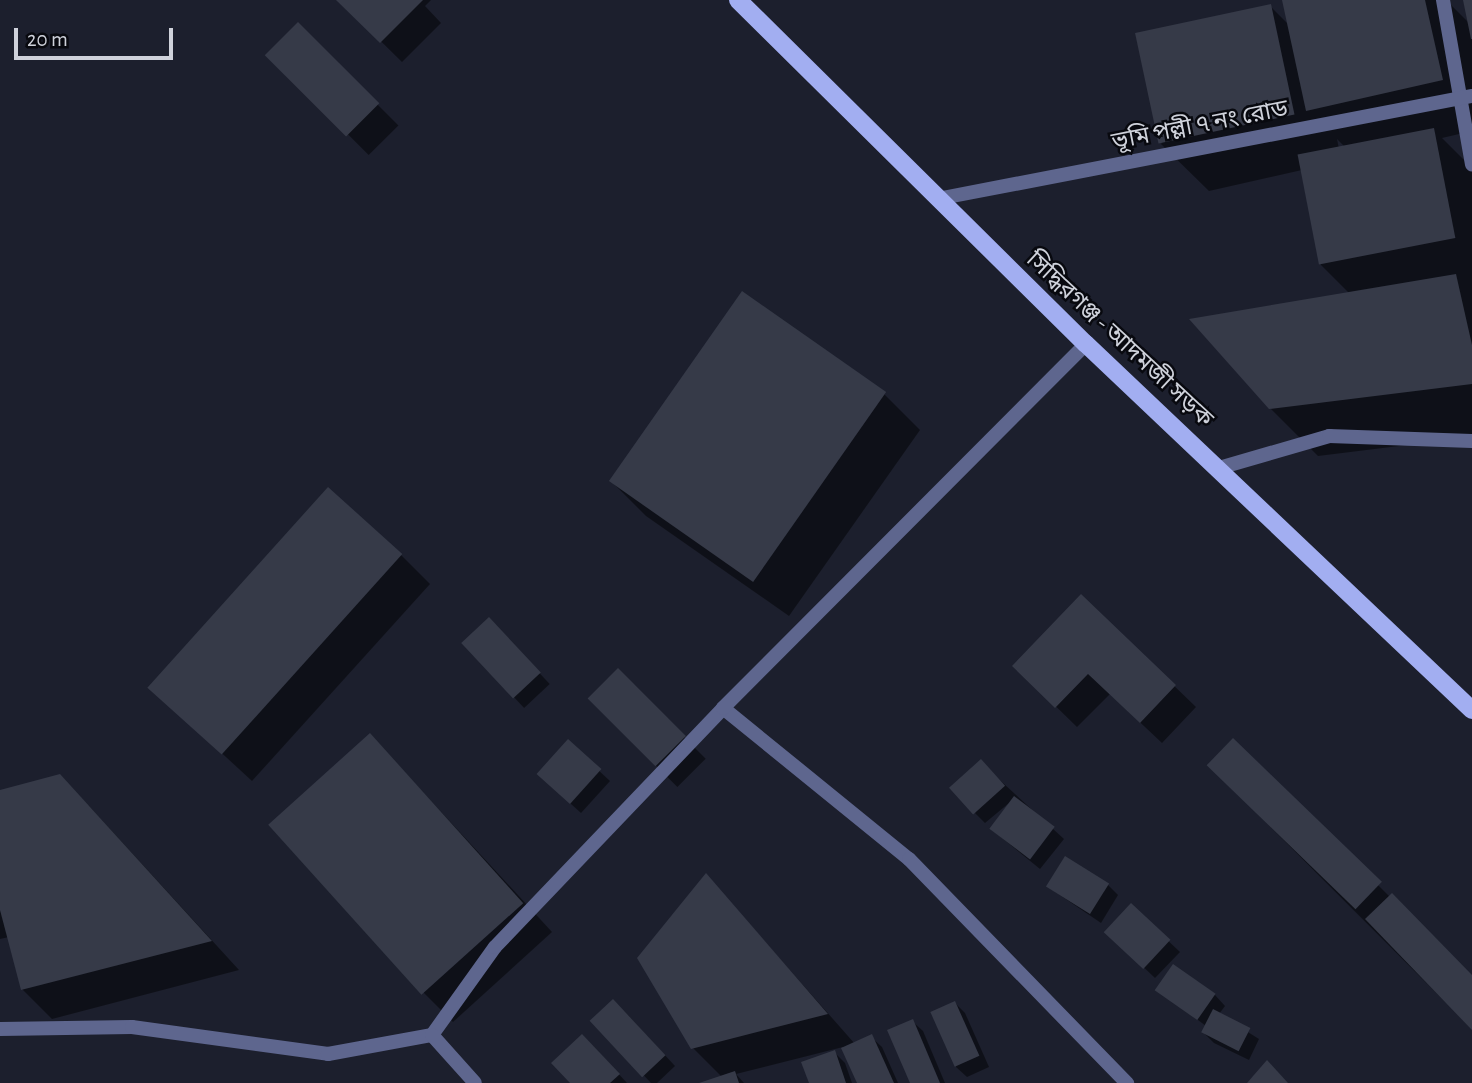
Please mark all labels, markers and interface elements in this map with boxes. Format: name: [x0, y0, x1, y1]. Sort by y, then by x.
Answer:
scale bar: [18, 14, 177, 58]
text: 20 m: [27, 29, 68, 50]
street label: ভূমি পল্লী ৭ নং রোড: [1109, 95, 1291, 157]
street label: সিদ্ধিরগঞ্জ - আদমজী সড়ক: [1020, 246, 1218, 434]

